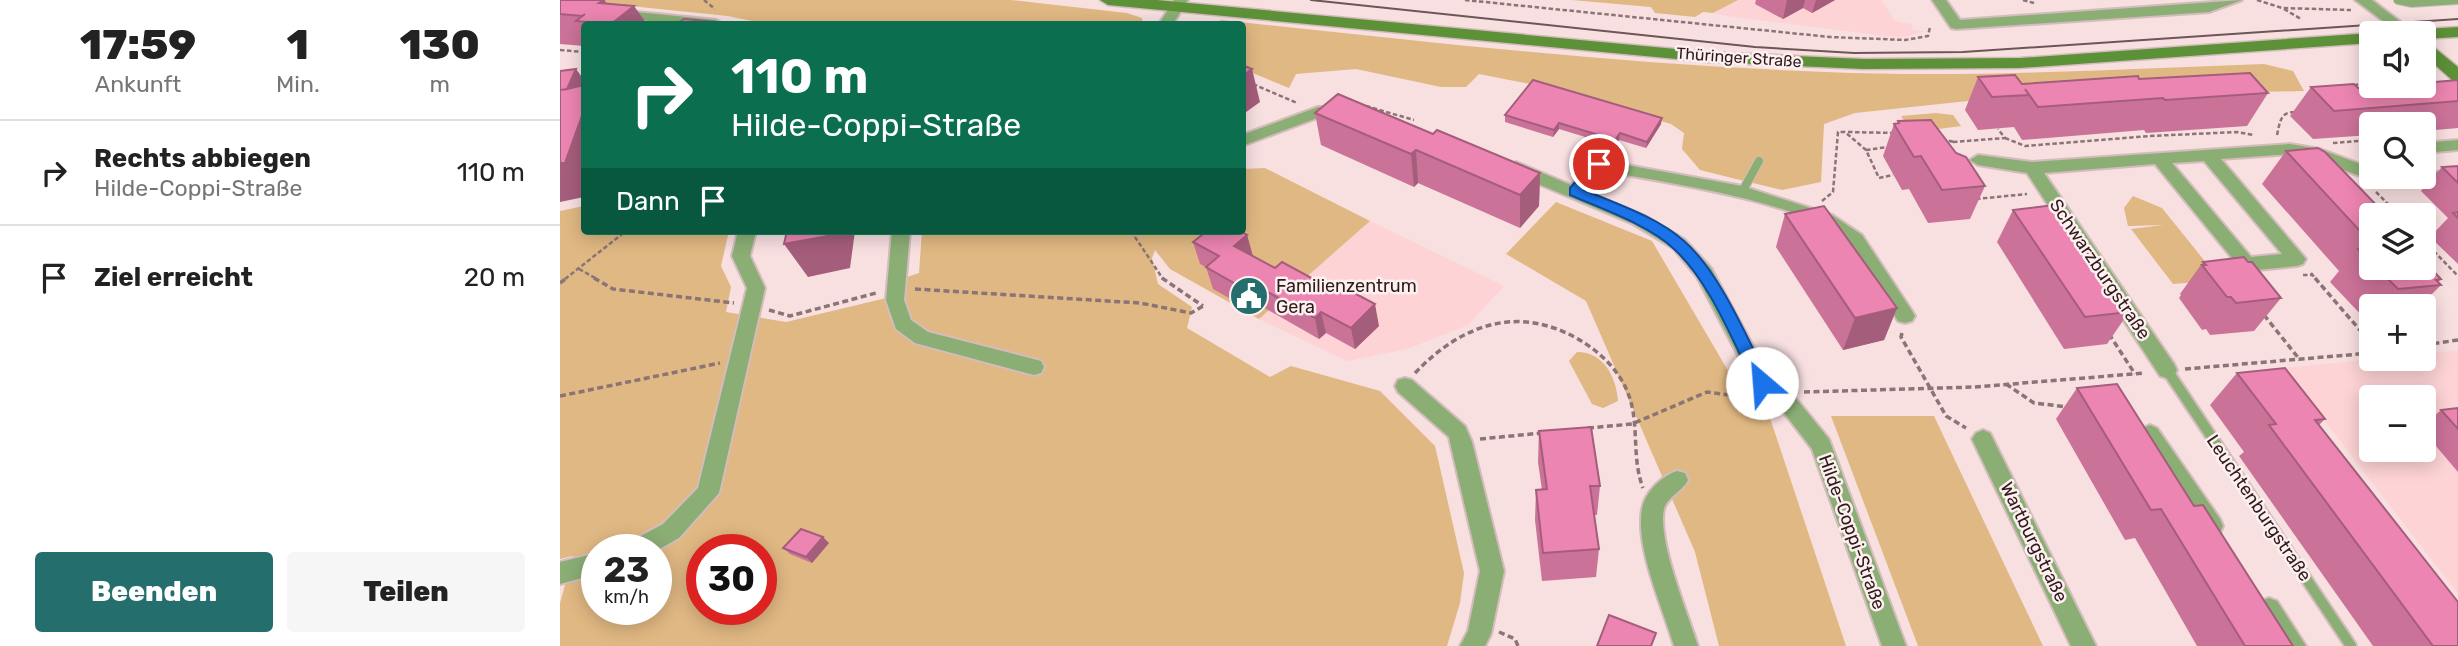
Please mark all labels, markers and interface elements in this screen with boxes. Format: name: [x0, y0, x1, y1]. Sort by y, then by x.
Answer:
text: 17:59: [80, 20, 196, 70]
text: 1: [287, 20, 309, 70]
text: 130: [400, 20, 480, 70]
map controls: [2359, 21, 2436, 462]
button: sound: [2359, 21, 2436, 98]
street label: Thüringer Straße: [1676, 44, 1802, 71]
text: 110 m: [731, 47, 868, 105]
icon: right: [616, 49, 707, 140]
text: Ankunft: [95, 70, 181, 98]
text: Min.: [276, 70, 320, 98]
text: m: [430, 70, 450, 98]
text: Hilde-Coppi-Straße: [731, 106, 1021, 144]
button: search: [2359, 112, 2436, 189]
pin: [1569, 134, 1629, 194]
text: Rechts abbiegen: [94, 143, 311, 174]
icon: arrive: [1580, 145, 1618, 183]
icon: right: [35, 154, 73, 192]
text: 110 m: [457, 157, 525, 188]
text: Hilde-Coppi-Straße: [94, 174, 303, 202]
icon: arrive: [694, 182, 732, 220]
text: Dann: [616, 186, 680, 217]
street label: Schwarzburgstraße: [2045, 195, 2155, 343]
button: layers: [2359, 203, 2436, 280]
icon: arrive: [35, 259, 73, 297]
text: Ziel erreicht: [94, 262, 253, 293]
text: 20 m: [464, 262, 525, 293]
public building icon: Familienzentrum Gera: [1228, 275, 1270, 317]
place label: Familienzentrum Gera: [1276, 275, 1417, 318]
button: +: [2359, 294, 2436, 371]
position arrow: [1725, 346, 1799, 420]
button: −: [2359, 385, 2436, 462]
street label: Leuchtenburgstraße: [2202, 431, 2316, 585]
street label: Hilde-Coppi-Straße: [1814, 452, 1890, 612]
street label: Wartburgstraße: [1996, 479, 2072, 605]
speed limit sign: 30: [686, 534, 777, 625]
text: 23: [604, 549, 649, 591]
button: Beenden: [35, 552, 273, 632]
button: Teilen: [287, 552, 525, 632]
text: km/h: [604, 586, 649, 608]

